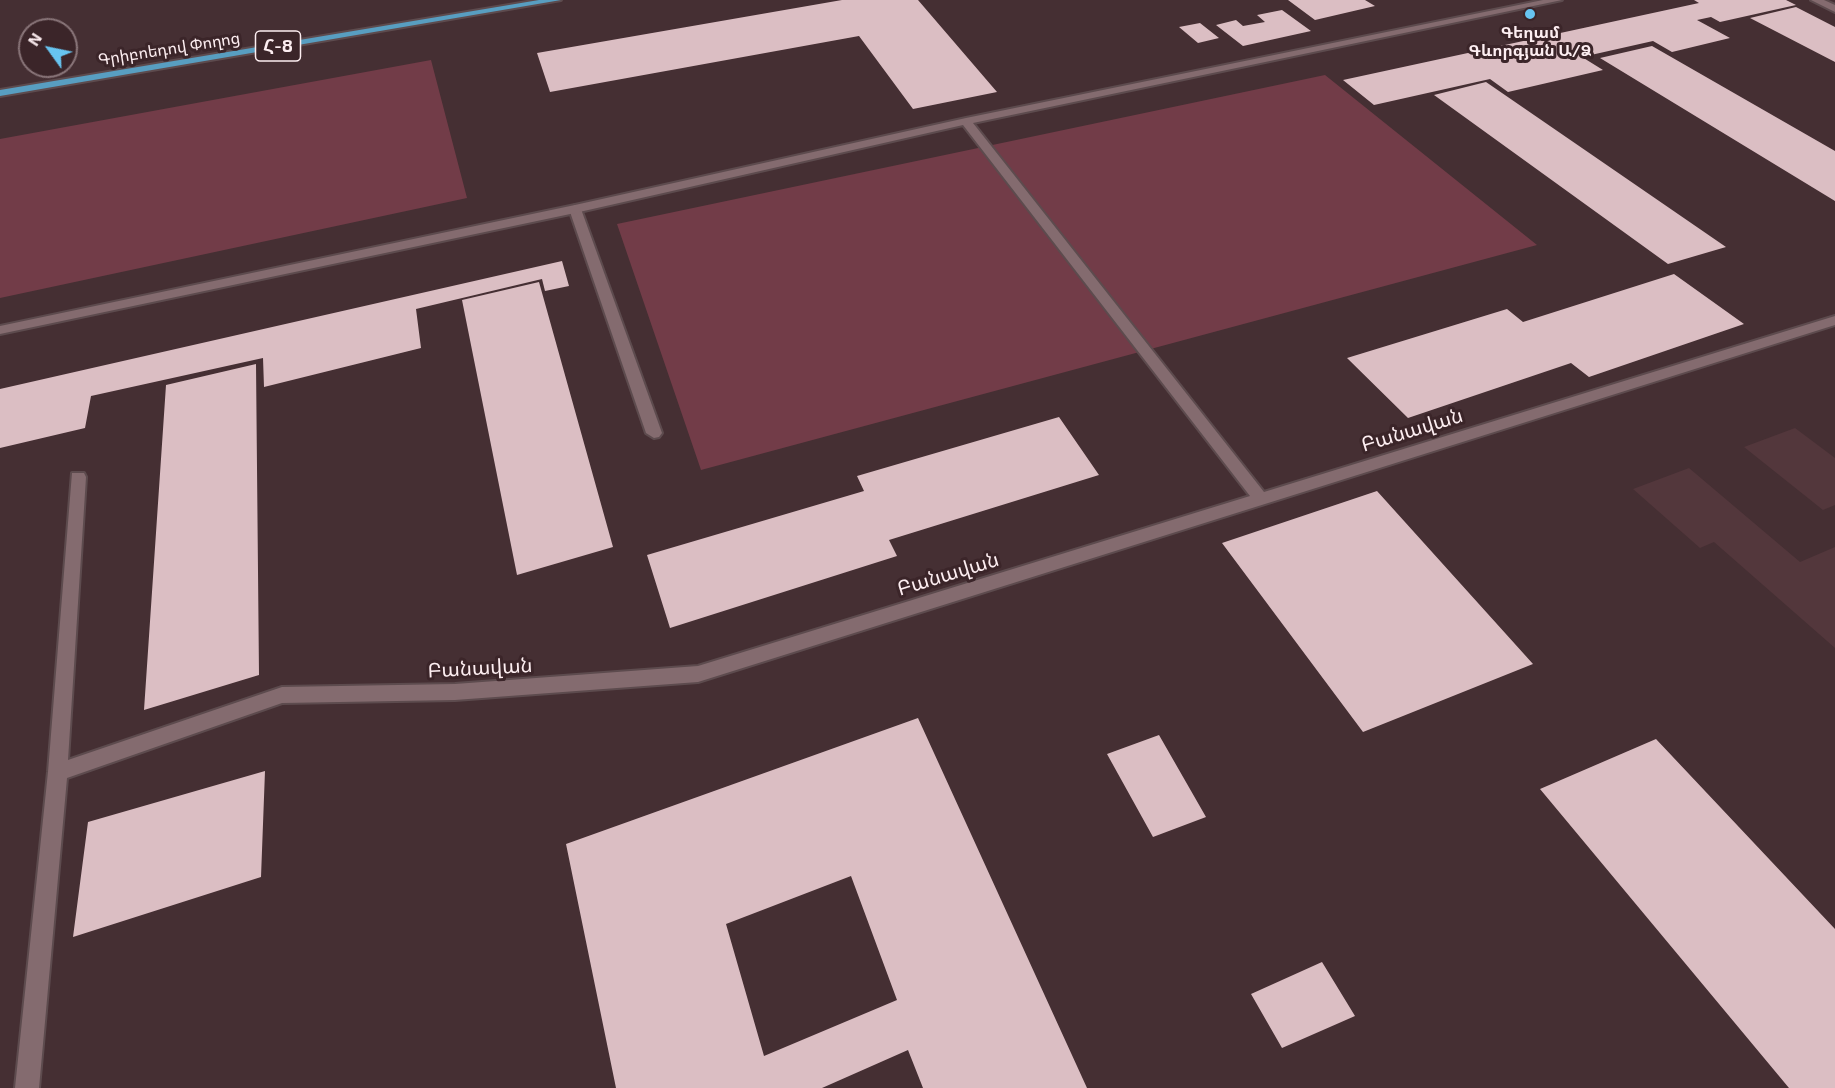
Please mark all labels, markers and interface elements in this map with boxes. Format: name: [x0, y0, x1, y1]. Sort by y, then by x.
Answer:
marker: Գեղամ Գևորգյան Ա/Ձ: [1523, 7, 1537, 21]
north arrow: [18, 18, 78, 78]
place label: Գեղամ Գևորգյան Ա/Ձ: [1469, 23, 1591, 61]
street label: Գրիբոեդով Փողոց: [97, 28, 241, 70]
text: N: [23, 29, 45, 49]
road number: Հ-8: [256, 31, 300, 61]
street label: Բանավան: [1358, 403, 1466, 457]
street label: Բանավան: [894, 547, 1002, 601]
street label: Բանավան: [427, 653, 533, 683]

